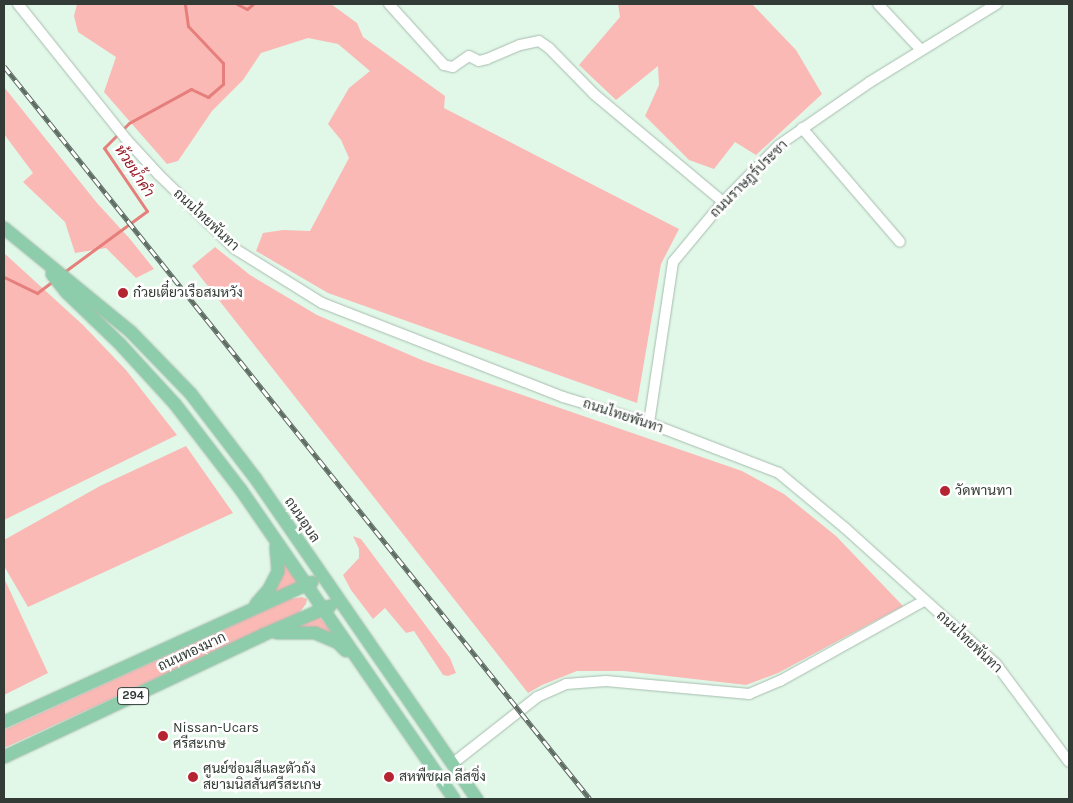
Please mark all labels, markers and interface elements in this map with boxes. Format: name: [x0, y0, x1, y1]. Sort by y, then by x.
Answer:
street label: ถนนราษฎร์ประชา: [707, 137, 791, 221]
water label: ห้วยน้ำคำ: [110, 141, 158, 201]
street label: ถนนไทยพันทา: [170, 185, 242, 255]
place label: ก๋วยเตี๋ยวเรือสมหวัง: [133, 285, 243, 301]
marker: ก๋วยเตี๋ยวเรือสมหวัง: [117, 287, 129, 299]
street label: ถนนไทยพันทา: [581, 395, 665, 437]
place label: วัดพานทา: [955, 483, 1012, 499]
marker: วัดพานทา: [939, 485, 951, 497]
street label: ถนนอุบล: [281, 494, 323, 546]
street label: ถนนไทยพันทา: [933, 607, 1005, 677]
street label: ถนนทองมาก: [155, 629, 229, 675]
road number: 294: [117, 686, 149, 706]
place label: Nissan-Ucars ศรีสะเกษ: [173, 720, 259, 752]
marker: Nissan-Ucars ศรีสะเกษ: [157, 730, 169, 742]
place label: ศูนย์ซ่อมสีและตัวถัง สยามนิสสันศรีสะเกษ: [203, 761, 321, 794]
place label: สหพืชผล ลีสซิ่ง: [399, 769, 486, 785]
marker: ศูนย์ซ่อมสีและตัวถัง สยามนิสสันศรีสะเกษ: [187, 771, 199, 783]
marker: สหพืชผล ลีสซิ่ง: [383, 771, 395, 783]

